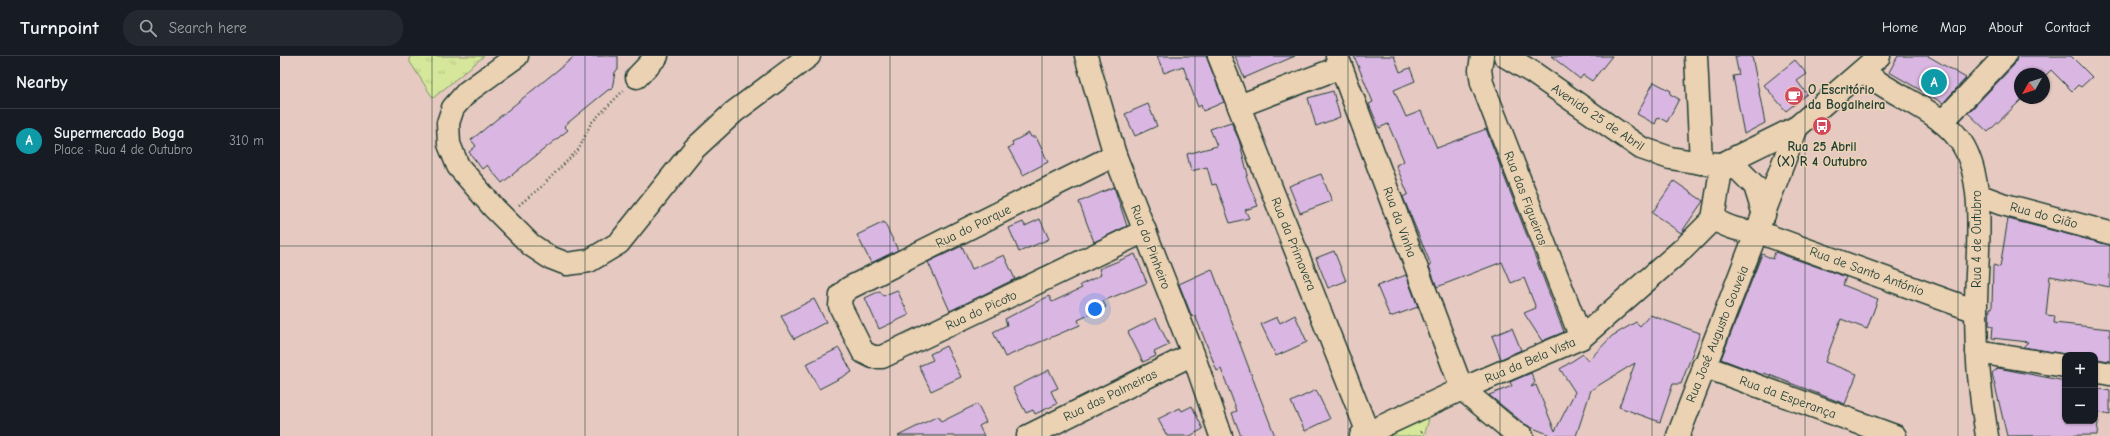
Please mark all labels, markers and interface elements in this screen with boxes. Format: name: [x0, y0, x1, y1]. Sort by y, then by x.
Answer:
search box: [123, 10, 403, 46]
text: Turnpoint: [20, 17, 99, 39]
icon: search: [137, 17, 159, 39]
text: Search here: [169, 19, 247, 37]
text: Home: [1882, 19, 1918, 36]
text: Map: [1940, 19, 1966, 36]
text: About: [1988, 19, 2023, 36]
text: Contact: [2045, 19, 2090, 36]
pin: A: [1921, 67, 1947, 97]
north arrow: [2014, 68, 2050, 104]
text: Nearby: [16, 73, 67, 92]
street label: Avenida 25 de Abril: [1549, 80, 1647, 154]
place label: O Escritório da Bogalheira: [1808, 82, 1885, 112]
cafe icon: O Escritório da Bogalheira: [1783, 85, 1805, 107]
bus stop icon: Rua 25 Abril (X) R 4 Outubro: [1811, 115, 1833, 137]
text: Supermercado Boga: [54, 124, 184, 142]
text: A: [25, 133, 33, 148]
text: 310 m: [229, 133, 264, 148]
place label: Rua 25 Abril (X) R 4 Outubro: [1777, 139, 1868, 169]
text: Place · Rua 4 de Outubro: [54, 142, 193, 157]
street label: Rua das Figueiras: [1501, 149, 1551, 247]
street label: Rua da Vinha: [1380, 185, 1420, 259]
street label: Rua 4 de Outubro: [1969, 190, 1984, 288]
street label: Rua da Primavera: [1268, 195, 1320, 293]
street label: Rua do Gião: [2009, 199, 2080, 231]
street label: Rua do Parque: [933, 201, 1013, 251]
street label: Rua do Pinheiro: [1128, 203, 1174, 291]
street label: Rua de Santo António: [1808, 243, 1926, 299]
street label: Rua José Augusto Gouveia: [1683, 263, 1751, 405]
street label: Rua do Picoto: [943, 287, 1019, 333]
your location: [1085, 299, 1105, 319]
street label: Rua da Bela Vista: [1482, 334, 1578, 386]
map controls: [2062, 352, 2098, 424]
button: +: [2062, 352, 2098, 388]
street label: Rua das Palmeiras: [1061, 366, 1159, 424]
street label: Rua da Esperança: [1738, 373, 1838, 421]
button: −: [2062, 388, 2098, 424]

